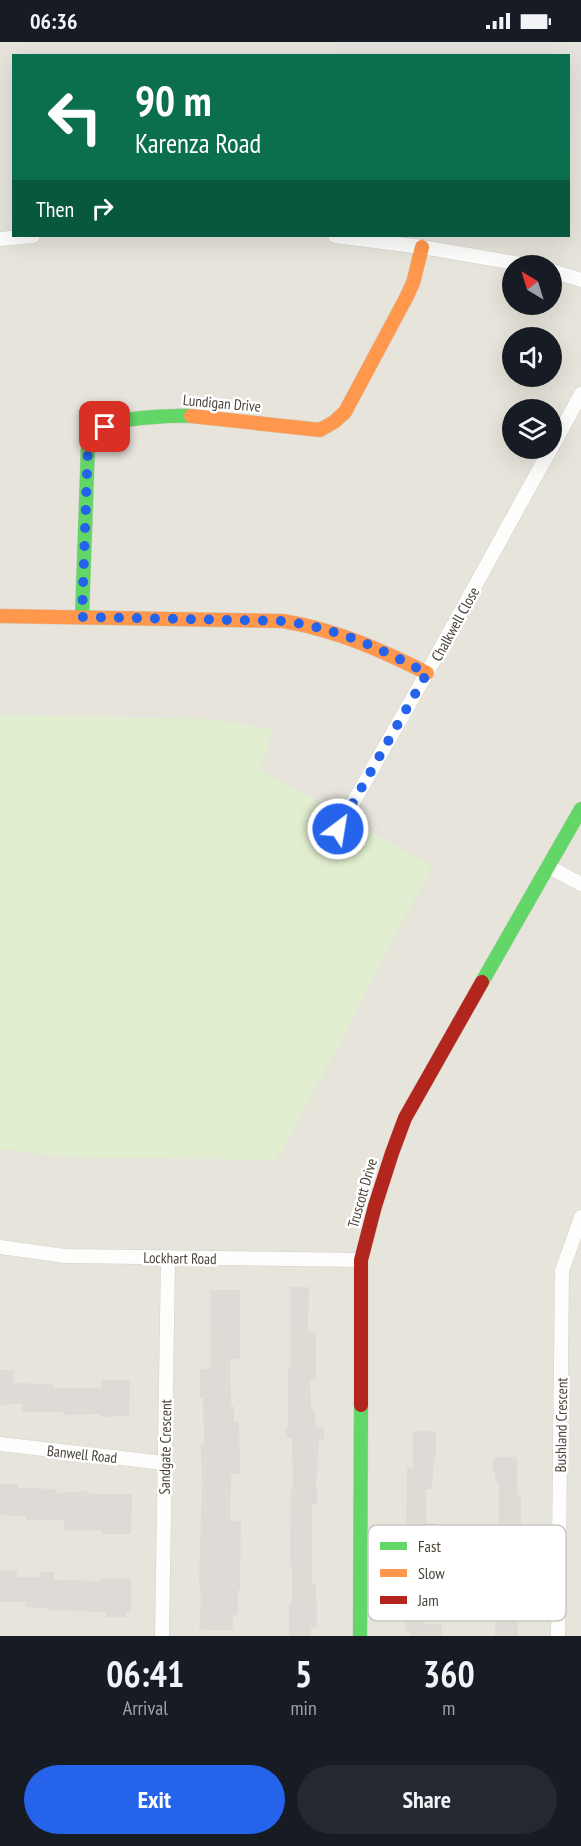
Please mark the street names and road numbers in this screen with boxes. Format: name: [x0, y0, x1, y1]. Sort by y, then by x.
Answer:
street label: Lundigan Drive: [182, 390, 262, 416]
street label: Chalkwell Close: [427, 584, 483, 664]
street label: Truscott Drive: [343, 1156, 381, 1230]
street label: Lockhart Road: [143, 1248, 217, 1268]
street label: Bushland Crescent: [551, 1377, 571, 1473]
street label: Sandgate Crescent: [155, 1399, 175, 1495]
street label: Banwell Road: [46, 1441, 118, 1467]

